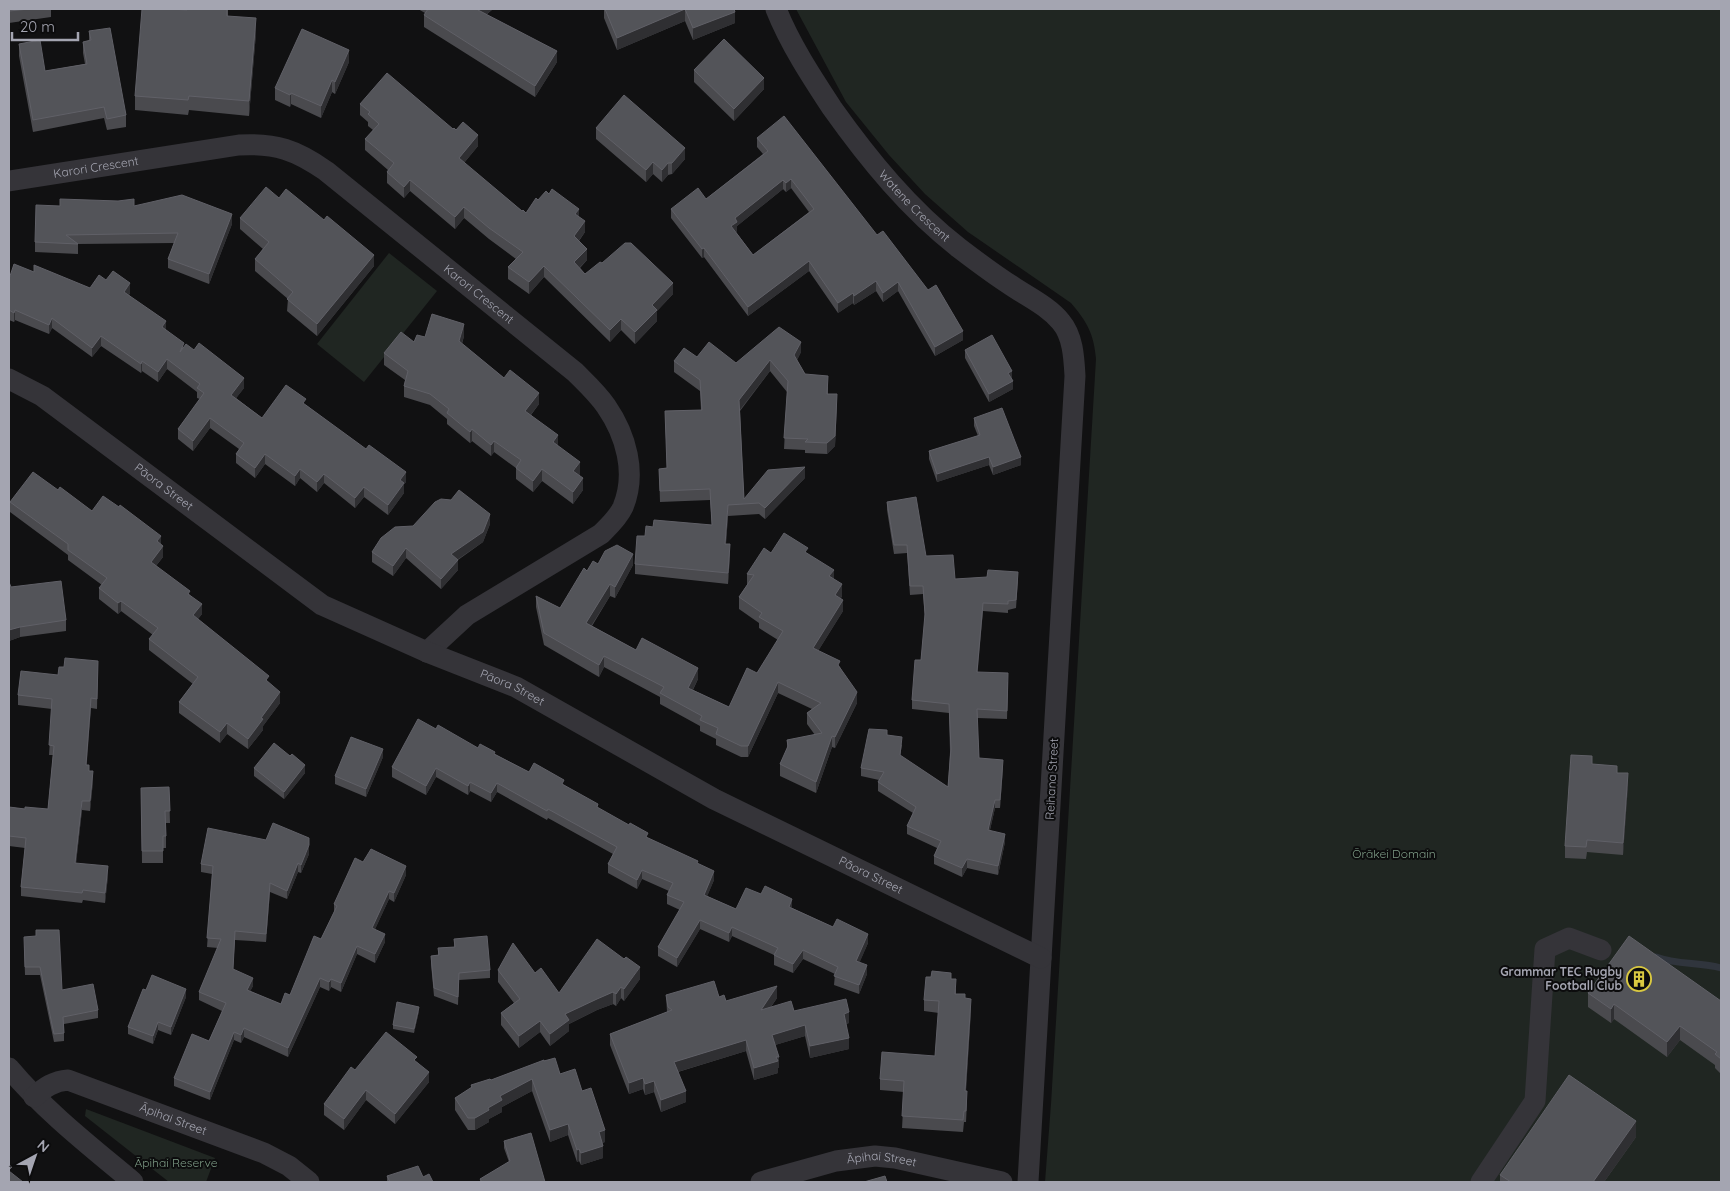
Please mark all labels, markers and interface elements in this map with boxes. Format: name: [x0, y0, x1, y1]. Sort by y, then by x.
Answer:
scale bar: [12, 10, 79, 42]
text: 20 m: [20, 17, 55, 36]
street label: Karori Crescent: [52, 153, 140, 181]
street label: Watene Crescent: [876, 167, 953, 245]
street label: Karori Crescent: [441, 261, 517, 327]
street label: Pāora Street: [132, 460, 196, 513]
street label: Pāora Street: [478, 666, 547, 709]
street label: Reihana Street: [1042, 738, 1061, 820]
park label: Ōrākei Domain: [1352, 846, 1436, 861]
street label: Pāora Street: [836, 853, 906, 897]
place label: Grammar TEC Rugby Football Club: [1500, 964, 1622, 993]
building icon: Grammar TEC Rugby Football Club: [1626, 966, 1652, 992]
street label: Āpihai Street: [138, 1099, 209, 1138]
north arrow: [10, 1131, 60, 1181]
text: N: [34, 1136, 53, 1156]
street label: Āpihai Street: [846, 1148, 918, 1170]
park label: Āpihai Reserve: [135, 1155, 218, 1170]

